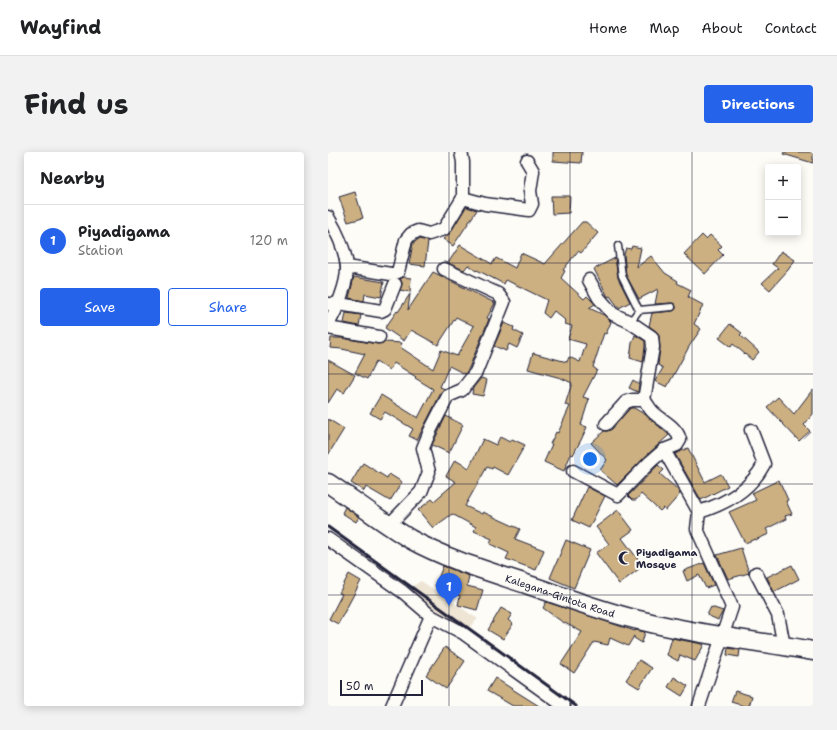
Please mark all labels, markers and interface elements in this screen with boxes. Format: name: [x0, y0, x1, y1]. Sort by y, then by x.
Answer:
text: Wayfind: [20, 15, 101, 40]
text: Home: [589, 19, 628, 37]
text: Map: [650, 19, 680, 37]
text: About: [702, 19, 743, 37]
text: Contact: [765, 19, 817, 37]
text: Find us: [24, 85, 129, 123]
button: Directions: [704, 85, 813, 123]
map controls: [765, 164, 801, 236]
button: +: [765, 164, 801, 200]
text: Nearby: [40, 167, 105, 189]
button: −: [765, 200, 801, 236]
text: Piyadigama: [78, 222, 170, 242]
text: 1: [50, 232, 56, 249]
text: 120 m: [250, 232, 288, 249]
text: Station: [78, 242, 123, 259]
button: Save: [40, 288, 160, 326]
button: Share: [168, 288, 288, 326]
your location: [580, 449, 600, 469]
place label: Piyadigama Mosque: [636, 546, 698, 571]
mosque icon: Piyadigama Mosque: [617, 550, 633, 566]
street label: Kalegana-Gintota Road: [504, 571, 617, 620]
pin: 1: [436, 573, 462, 606]
scale bar: [340, 678, 423, 697]
text: 50 m: [346, 679, 374, 694]

